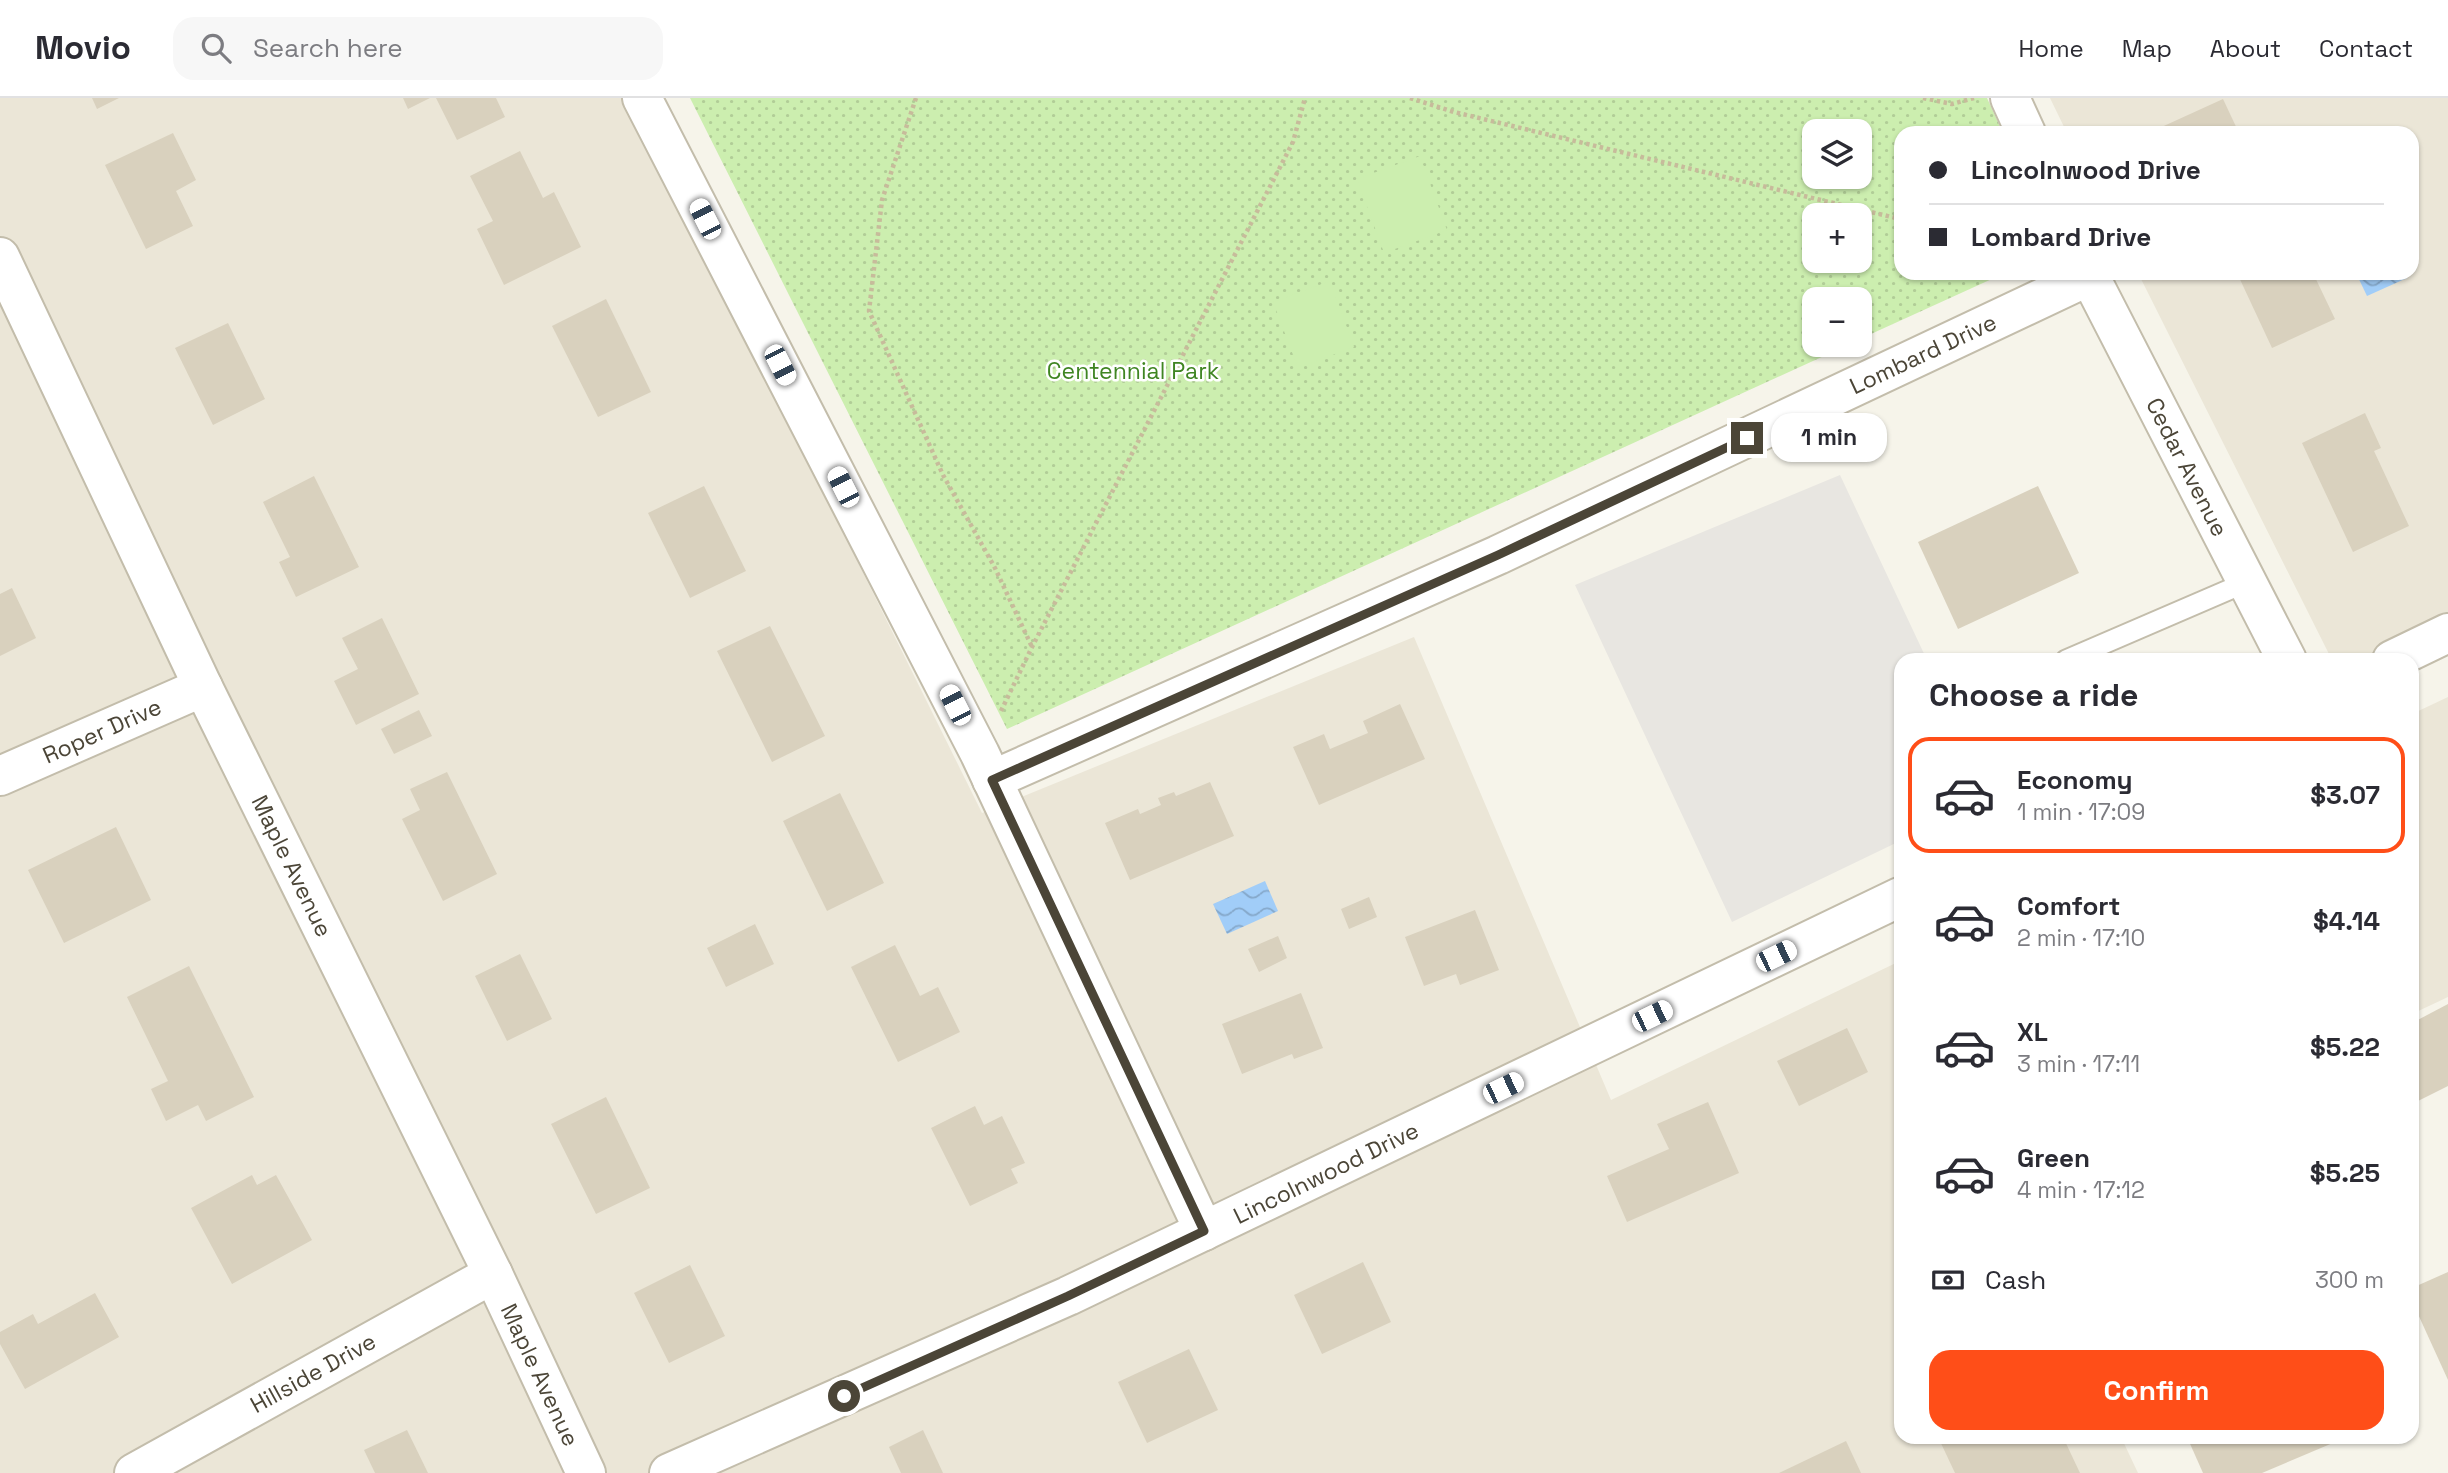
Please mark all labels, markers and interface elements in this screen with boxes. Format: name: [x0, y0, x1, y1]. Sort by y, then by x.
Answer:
search box: [173, 17, 663, 80]
text: Movio: [35, 27, 131, 69]
icon: search: [197, 29, 235, 67]
text: Search here: [253, 31, 403, 65]
text: Home: [2018, 33, 2084, 64]
text: Map: [2122, 33, 2172, 64]
text: About: [2210, 33, 2281, 64]
text: Contact: [2319, 33, 2413, 64]
map controls: [1802, 119, 1872, 357]
button: layers: [1802, 119, 1872, 189]
text: Lincolnwood Drive: [1971, 153, 2201, 187]
car: [687, 196, 724, 242]
button: +: [1802, 203, 1872, 273]
text: Lombard Drive: [1971, 220, 2151, 254]
button: −: [1802, 287, 1872, 357]
street label: Lombard Drive: [1845, 307, 2001, 401]
car: [762, 342, 799, 388]
park label: Centennial Park: [1047, 356, 1219, 386]
street label: Cedar Avenue: [2139, 393, 2235, 541]
callout: 1 min: [1772, 414, 1887, 462]
route end: [1731, 422, 1763, 454]
text: 1 min: [1801, 422, 1857, 452]
car: [825, 464, 862, 510]
text: Choose a ride: [1929, 675, 2139, 715]
car: [937, 682, 974, 728]
street label: Roper Drive: [38, 692, 166, 770]
text: Economy: [2017, 763, 2133, 797]
icon: car: [1933, 764, 1996, 827]
text: $3.07: [2310, 778, 2380, 812]
street label: Maple Avenue: [245, 790, 339, 942]
text: 1 min · 17:09: [2017, 797, 2145, 827]
text: Comfort: [2017, 889, 2120, 923]
icon: car: [1933, 890, 1996, 953]
text: $4.14: [2313, 904, 2380, 938]
text: 2 min · 17:10: [2017, 923, 2145, 953]
car: [1753, 937, 1800, 975]
car: [1629, 997, 1676, 1035]
text: XL: [2017, 1015, 2048, 1049]
icon: car: [1933, 1016, 1996, 1079]
text: $5.22: [2310, 1030, 2380, 1064]
text: 3 min · 17:11: [2017, 1049, 2140, 1079]
car: [1480, 1069, 1527, 1107]
street label: Lincolnwood Drive: [1228, 1115, 1424, 1231]
text: Green: [2017, 1141, 2090, 1175]
icon: car: [1933, 1142, 1996, 1205]
text: $5.25: [2310, 1156, 2380, 1190]
text: 4 min · 17:12: [2017, 1175, 2145, 1205]
icon: cash: [1929, 1261, 1967, 1299]
text: Cash: [1985, 1263, 2046, 1297]
text: 300 m: [2315, 1265, 2384, 1295]
street label: Maple Avenue: [494, 1299, 586, 1451]
street label: Hillside Drive: [245, 1326, 381, 1420]
button: Confirm: [1929, 1350, 2384, 1430]
route start: [828, 1380, 860, 1412]

